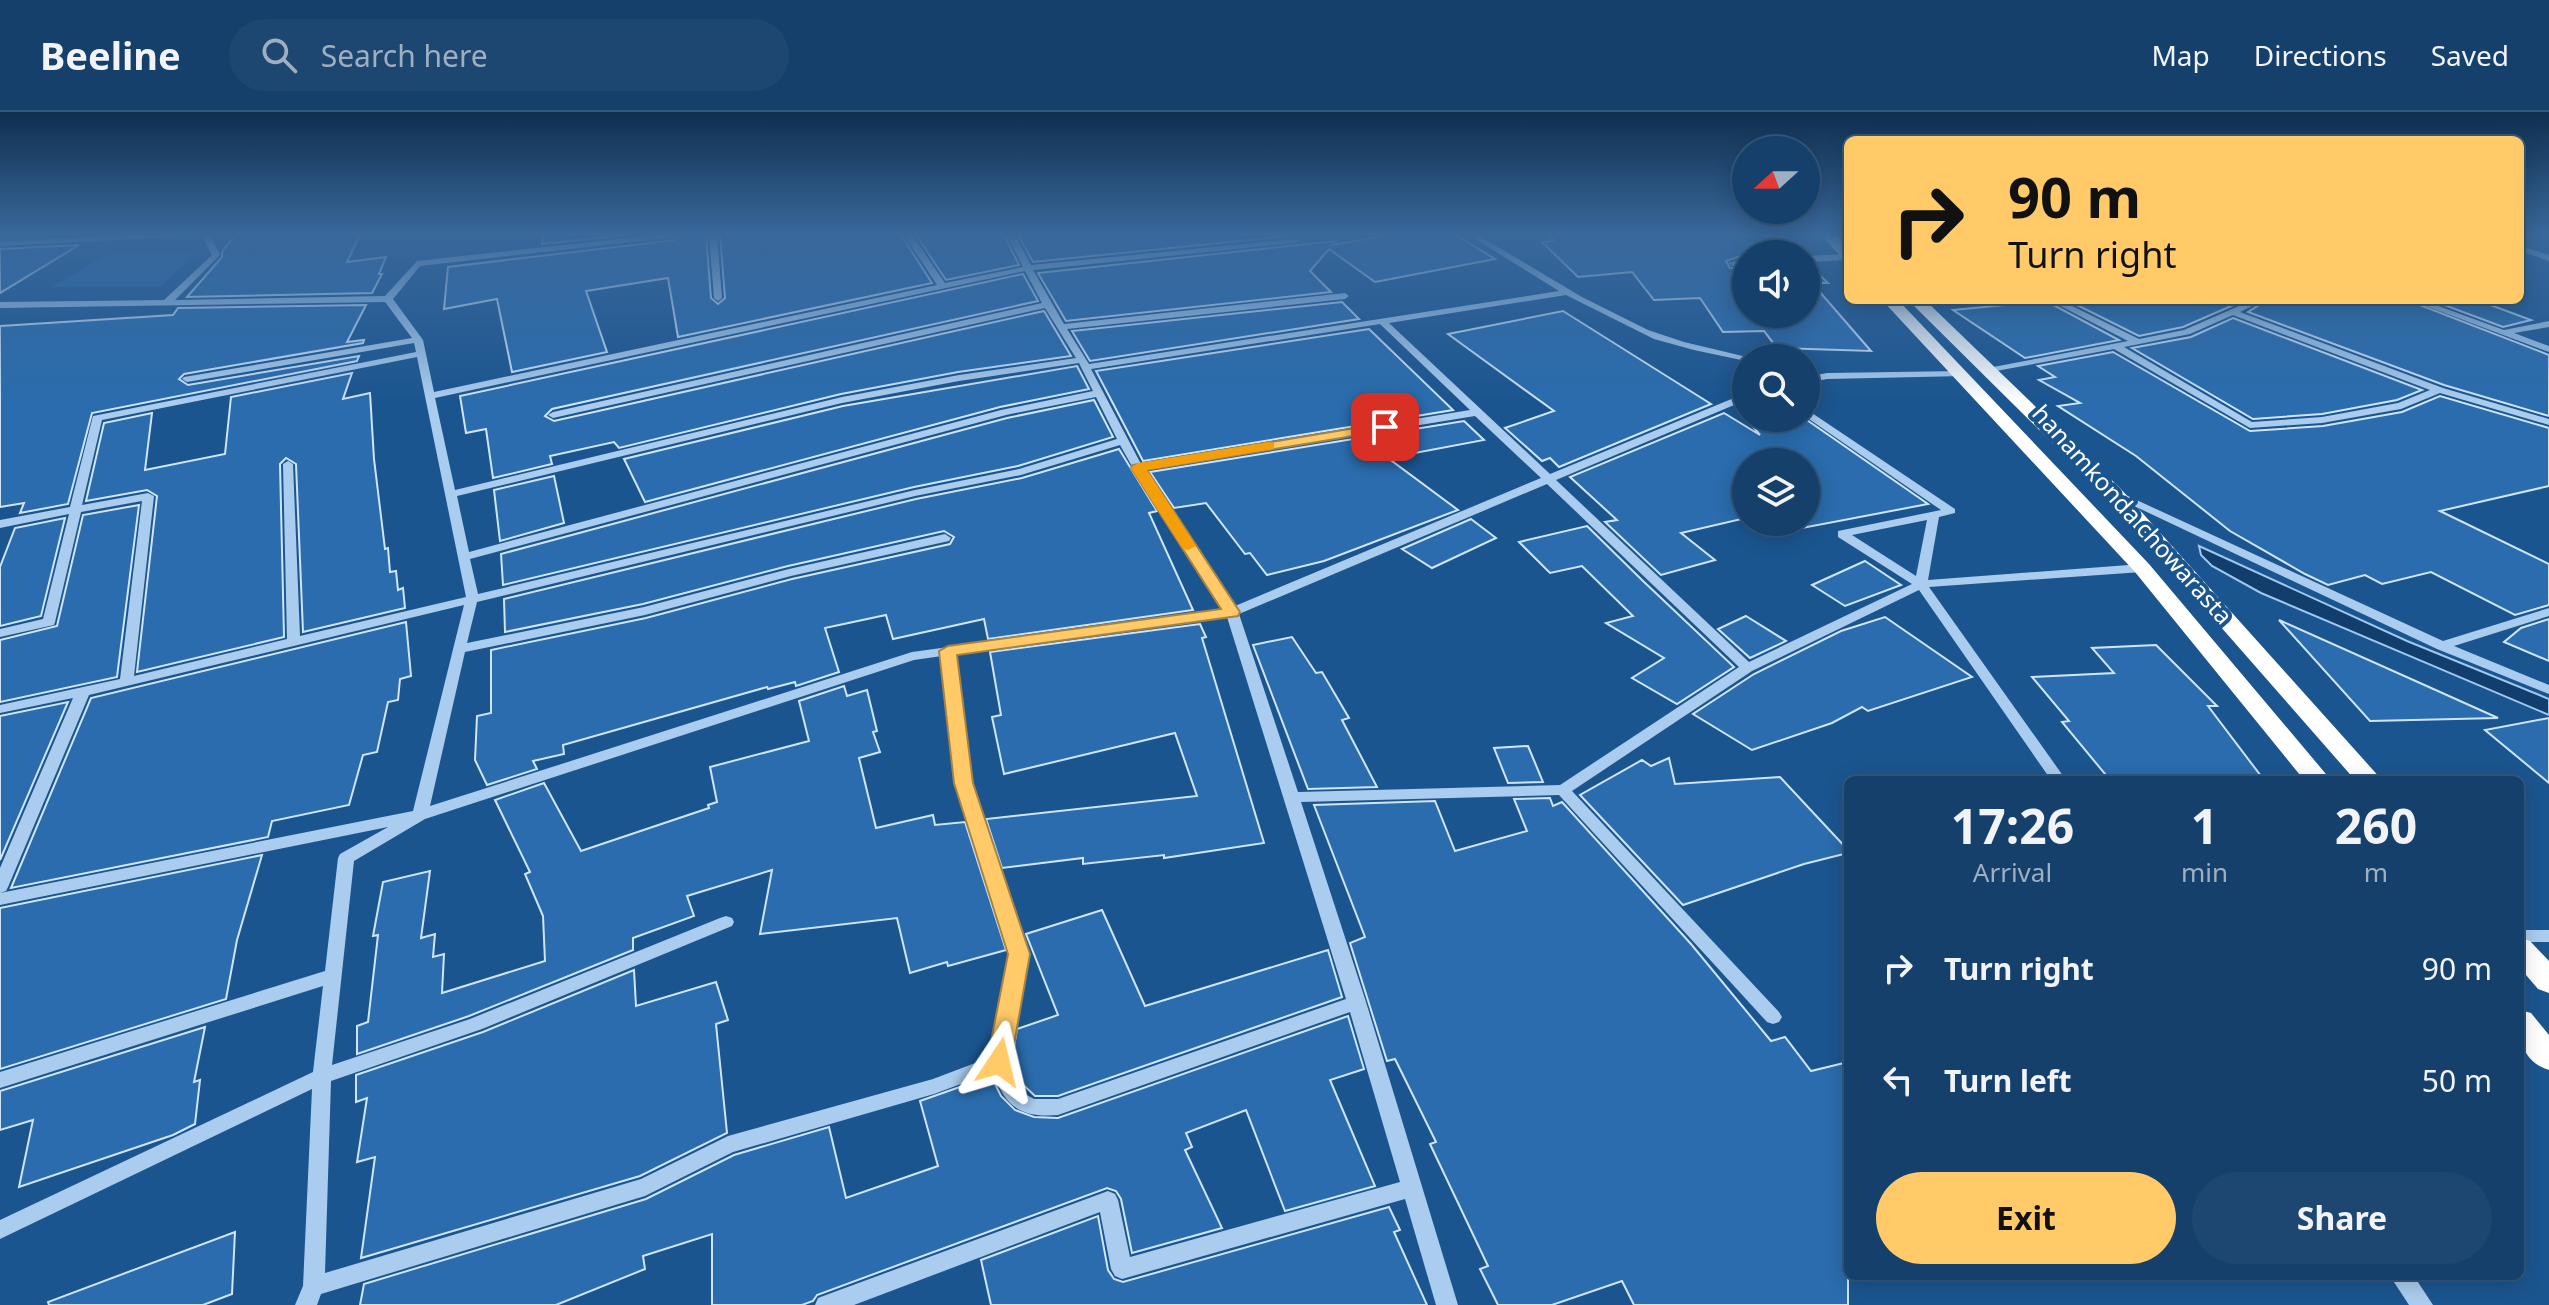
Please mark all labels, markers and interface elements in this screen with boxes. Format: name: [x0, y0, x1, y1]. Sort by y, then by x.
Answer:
search box: [229, 19, 789, 91]
text: Beeline: [40, 29, 181, 81]
icon: search: [257, 33, 301, 77]
text: Search here: [321, 35, 488, 76]
text: Map: [2151, 36, 2210, 74]
text: Directions: [2254, 36, 2387, 74]
text: Saved: [2431, 36, 2509, 74]
north arrow: [1732, 136, 1820, 224]
map controls: [1732, 136, 1820, 536]
text: 90 m: [2008, 158, 2141, 234]
icon: right: [1876, 168, 1980, 272]
text: Turn right: [2008, 230, 2176, 279]
button: sound: [1732, 240, 1820, 328]
button: search: [1732, 344, 1820, 432]
pin: [1351, 393, 1419, 461]
street label: hanamkonda chowarasta: [2026, 397, 2241, 631]
icon: arrive: [1363, 405, 1407, 449]
button: layers: [1732, 448, 1820, 536]
text: 17:26: [1951, 793, 2074, 858]
text: 1: [2191, 793, 2218, 858]
text: 260: [2335, 793, 2417, 858]
text: Arrival: [1973, 854, 2052, 890]
text: min: [2181, 854, 2228, 890]
text: m: [2364, 854, 2388, 890]
icon: right: [1876, 946, 1920, 990]
text: Turn right: [1944, 948, 2094, 989]
text: 90 m: [2422, 948, 2492, 989]
position arrow: [957, 1020, 1041, 1104]
icon: left: [1876, 1058, 1920, 1102]
text: Turn left: [1944, 1060, 2072, 1101]
text: 50 m: [2422, 1060, 2492, 1101]
button: Exit: [1876, 1172, 2176, 1264]
button: Share: [2192, 1172, 2492, 1264]

